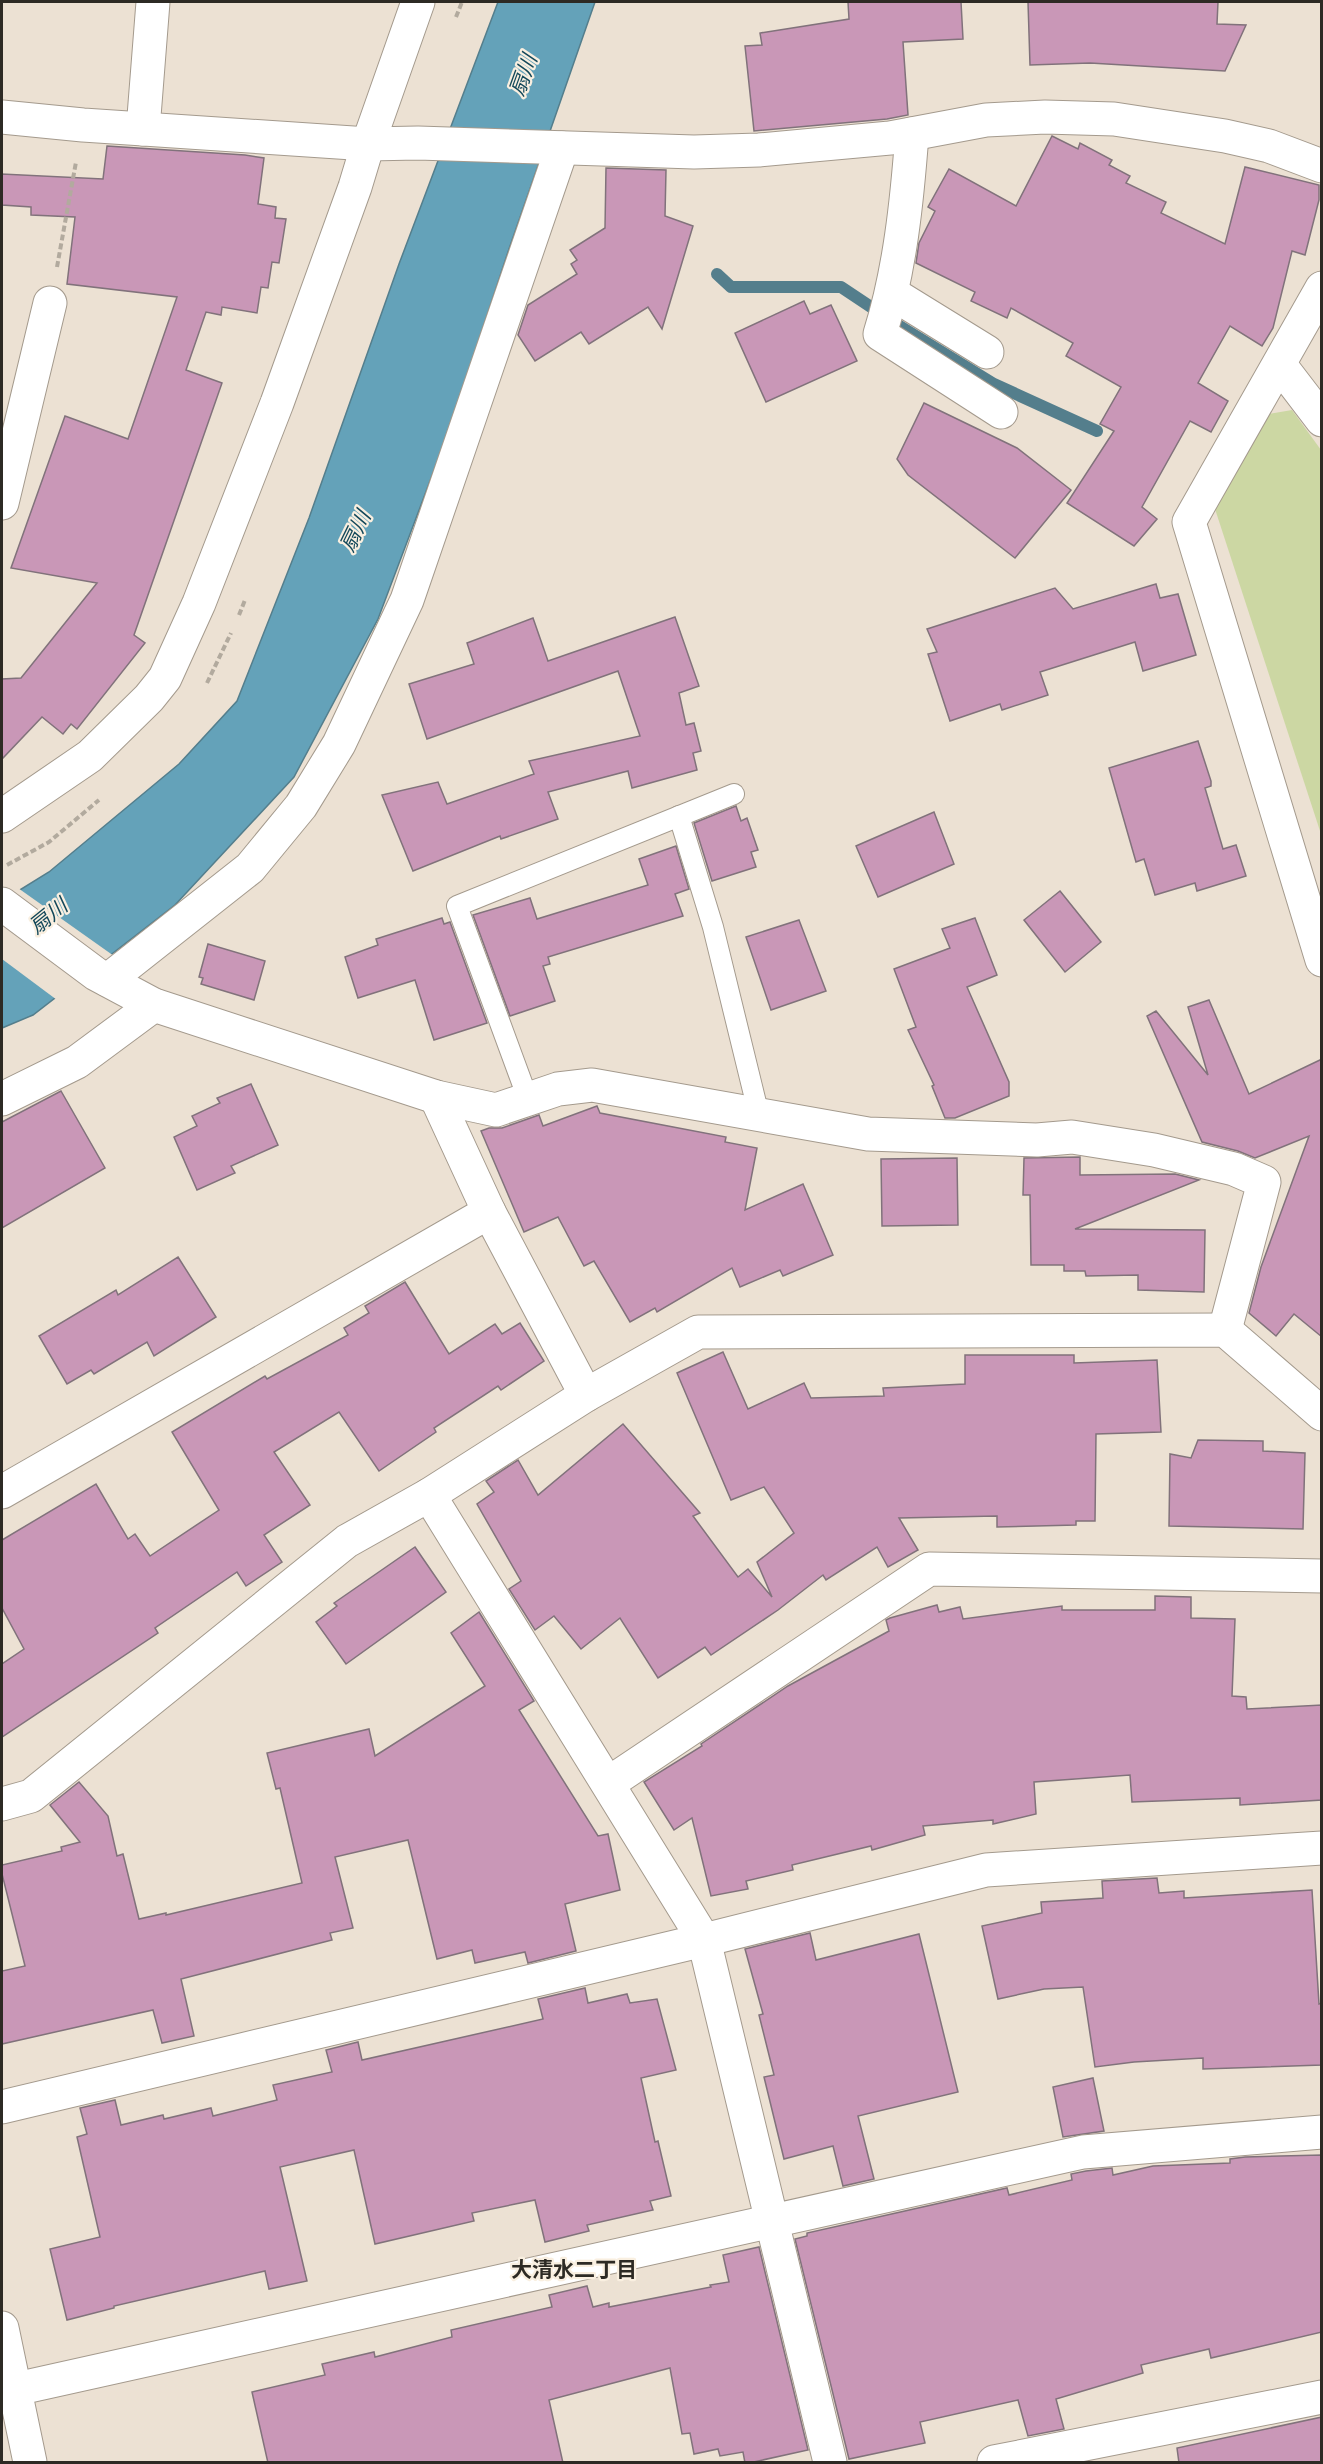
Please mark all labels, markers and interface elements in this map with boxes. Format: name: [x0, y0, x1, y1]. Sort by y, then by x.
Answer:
water label: 扇川: [504, 49, 543, 99]
water label: 扇川: [335, 505, 376, 555]
water label: 扇川: [24, 892, 74, 939]
district label: 大清水二丁目: [511, 2257, 637, 2282]

